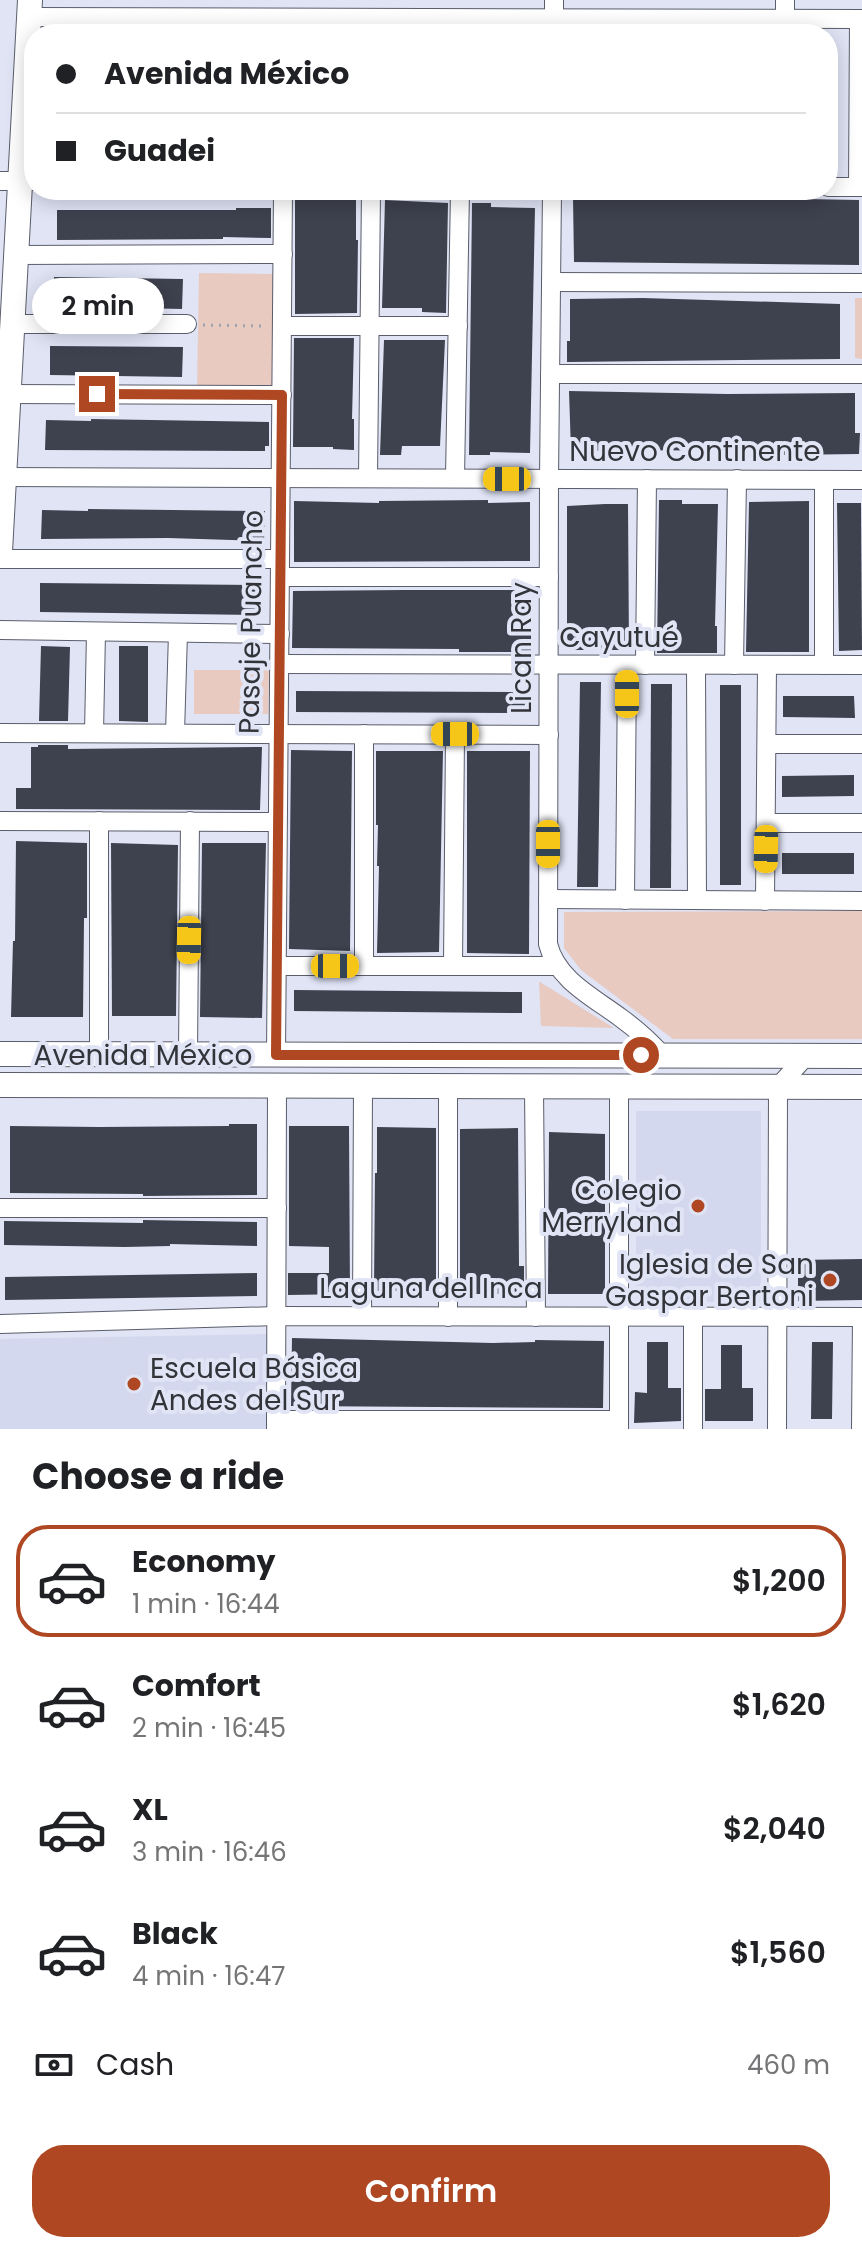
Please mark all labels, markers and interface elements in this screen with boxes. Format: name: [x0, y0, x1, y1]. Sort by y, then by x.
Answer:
text: Avenida México: [104, 52, 349, 95]
text: Guadei: [104, 129, 215, 172]
callout: 2 min: [31, 278, 163, 334]
text: 2 min: [62, 288, 134, 324]
route end: [79, 376, 115, 412]
street label: Nuevo Continente: [569, 432, 821, 471]
car: [483, 467, 531, 491]
street label: Pasaje Puancho: [230, 510, 272, 734]
street label: Lican Ray: [502, 582, 541, 714]
street label: Cayutué: [559, 618, 679, 657]
car: [615, 670, 639, 718]
car: [431, 722, 479, 746]
car: [536, 820, 560, 868]
car: [754, 825, 778, 873]
car: [177, 916, 201, 964]
car: [311, 954, 359, 978]
street label: Avenida México: [34, 1036, 252, 1075]
route start: [623, 1037, 659, 1073]
place label: Colegio Merryland: [541, 1171, 682, 1242]
marker: Colegio Merryland: [689, 1197, 707, 1215]
place label: Iglesia de San Gaspar Bertoni: [605, 1245, 814, 1316]
street label: Laguna del Inca: [319, 1269, 543, 1308]
marker: Iglesia de San Gaspar Bertoni: [821, 1271, 839, 1289]
place label: Escuela Básica Andes del Sur: [150, 1349, 358, 1420]
marker: Escuela Básica Andes del Sur: [125, 1375, 143, 1393]
text: Choose a ride: [32, 1451, 284, 1502]
text: Economy: [132, 1540, 276, 1583]
icon: car: [36, 1545, 108, 1617]
text: $1,200: [732, 1559, 826, 1602]
text: 1 min · 16:44: [132, 1586, 280, 1622]
text: Comfort: [132, 1664, 261, 1707]
icon: car: [36, 1669, 108, 1741]
text: $1,620: [732, 1683, 826, 1726]
text: 2 min · 16:45: [132, 1710, 286, 1746]
text: XL: [132, 1788, 168, 1831]
icon: car: [36, 1793, 108, 1865]
text: $2,040: [723, 1807, 826, 1850]
text: 3 min · 16:46: [132, 1834, 287, 1870]
text: Black: [132, 1912, 218, 1955]
icon: car: [36, 1917, 108, 1989]
text: $1,560: [730, 1931, 826, 1974]
text: 4 min · 16:47: [132, 1958, 285, 1994]
icon: cash: [32, 2043, 76, 2087]
text: Cash: [96, 2043, 174, 2086]
text: 460 m: [747, 2047, 830, 2083]
button: Confirm: [32, 2145, 830, 2237]

